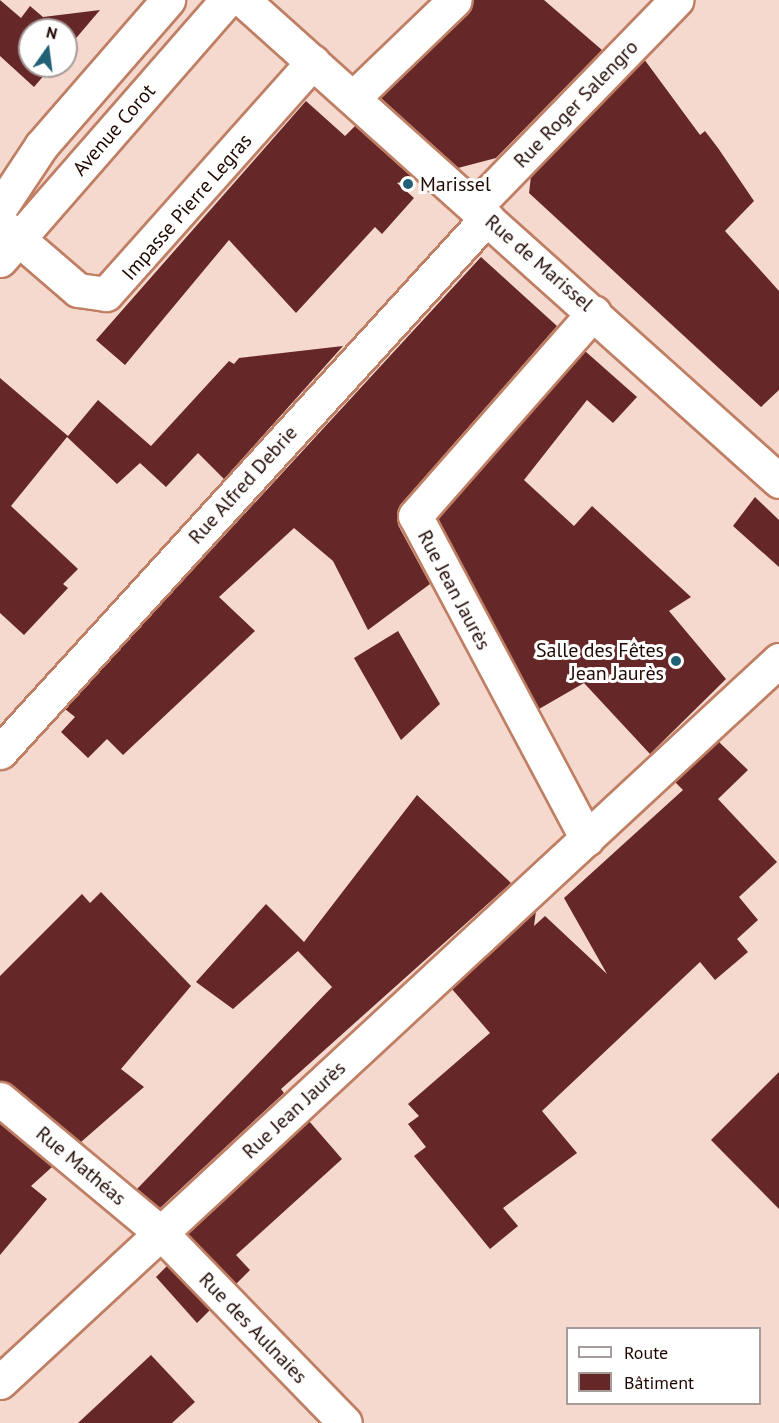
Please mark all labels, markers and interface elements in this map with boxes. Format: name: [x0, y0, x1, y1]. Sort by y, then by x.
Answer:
north arrow: [18, 18, 78, 78]
text: N: [44, 21, 59, 43]
street label: Rue Roger Salengro: [509, 35, 643, 173]
street label: Avenue Corot: [68, 79, 160, 181]
street label: Impasse Pierre Legras: [117, 129, 257, 285]
place label: Marissel: [420, 172, 491, 196]
marker: Marissel: [401, 177, 415, 191]
street label: Rue de Marissel: [480, 210, 598, 316]
street label: Rue Alfred Debrie: [183, 421, 303, 549]
street label: Rue Jean Jaurès: [412, 526, 496, 654]
place label: Salle des Fêtes Jean Jaurès: [536, 638, 664, 685]
marker: Salle des Fêtes Jean Jaurès: [669, 654, 683, 668]
street label: Rue Jean Jaurès: [238, 1056, 350, 1164]
street label: Rue Mathéas: [31, 1121, 131, 1211]
street label: Rue des Aulnaies: [194, 1267, 312, 1389]
legend: [566, 1327, 761, 1405]
text: Route: [624, 1341, 668, 1364]
text: Bâtiment: [624, 1371, 694, 1394]

